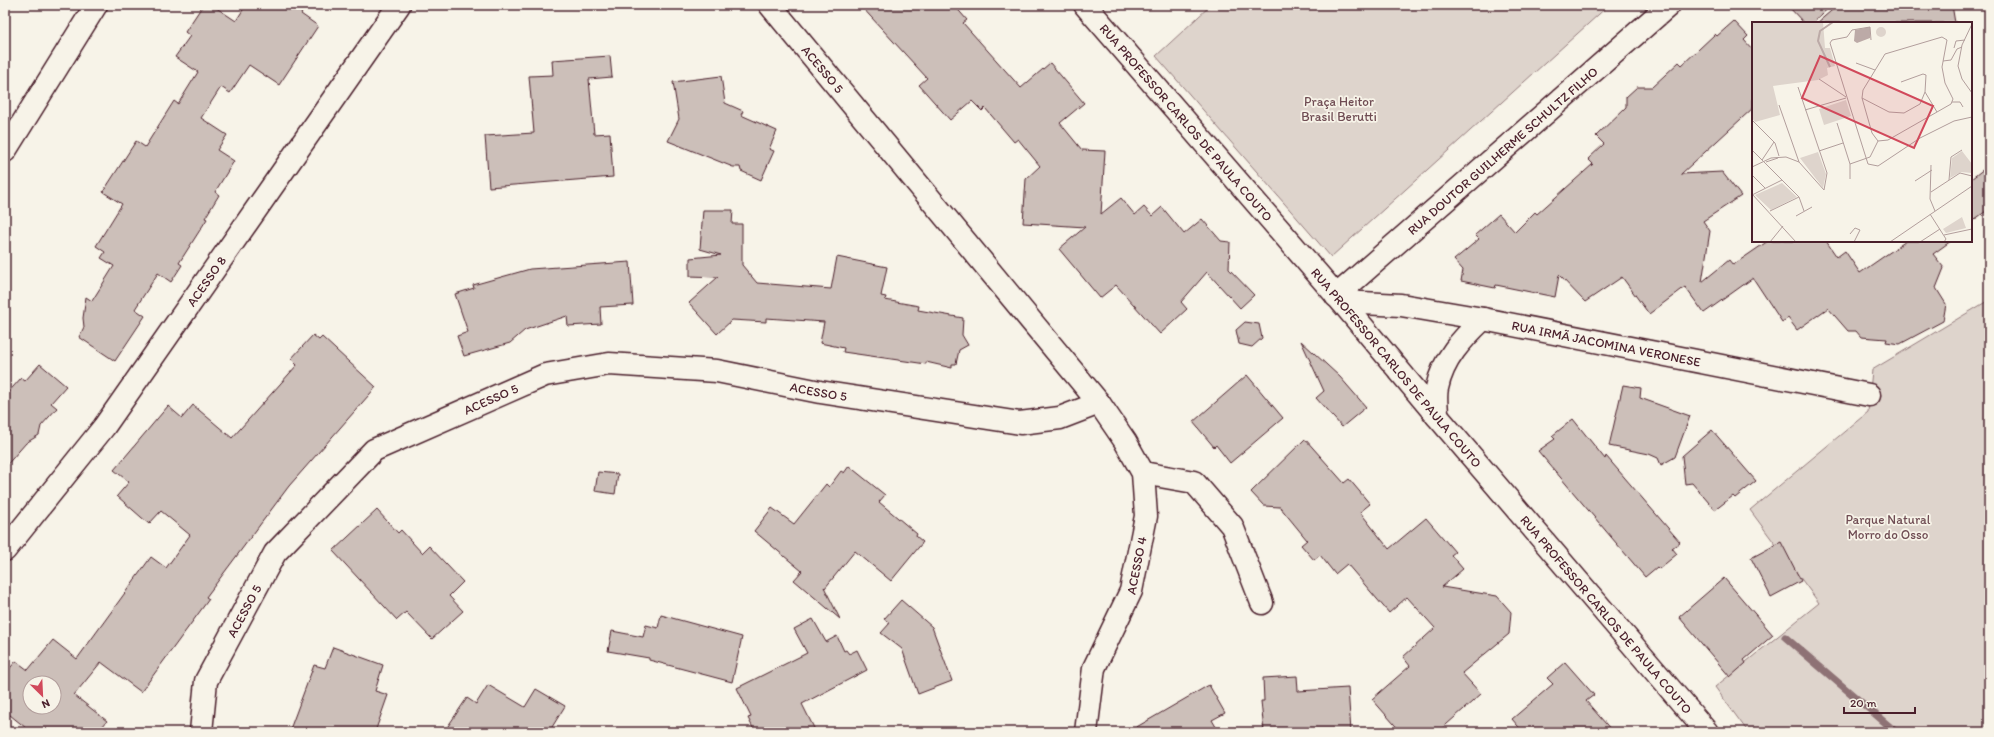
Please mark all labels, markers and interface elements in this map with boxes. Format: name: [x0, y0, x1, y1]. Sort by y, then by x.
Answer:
street label: RUA PROFESSOR CARLOS DE PAULA COUTO: [1097, 21, 1276, 224]
inset map: [1752, 22, 1972, 242]
street label: ACESSO 5: [798, 42, 847, 96]
street label: RUA DOUTOR GUILHERME SCHULTZ FILHO: [1405, 64, 1601, 238]
park label: Praça Heitor Brasil Berutti: [1301, 94, 1377, 124]
street label: ACESSO 8: [184, 253, 229, 309]
street label: RUA PROFESSOR CARLOS DE PAULA COUTO: [1308, 265, 1484, 471]
street label: RUA IRMÃ JACOMINA VERONESE: [1511, 318, 1702, 370]
street label: ACESSO 5: [789, 379, 848, 404]
street label: ACESSO 5: [462, 381, 521, 418]
street label: RUA PROFESSOR CARLOS DE PAULA COUTO: [1517, 512, 1695, 717]
park label: Parque Natural Morro do Osso: [1846, 512, 1931, 542]
street label: ACESSO 4: [1124, 535, 1150, 596]
street label: ACESSO 5: [224, 582, 265, 640]
north arrow: [22, 675, 62, 715]
scale bar: [1844, 689, 1915, 715]
text: N: [40, 696, 52, 711]
text: 20 m: [1850, 696, 1877, 710]

